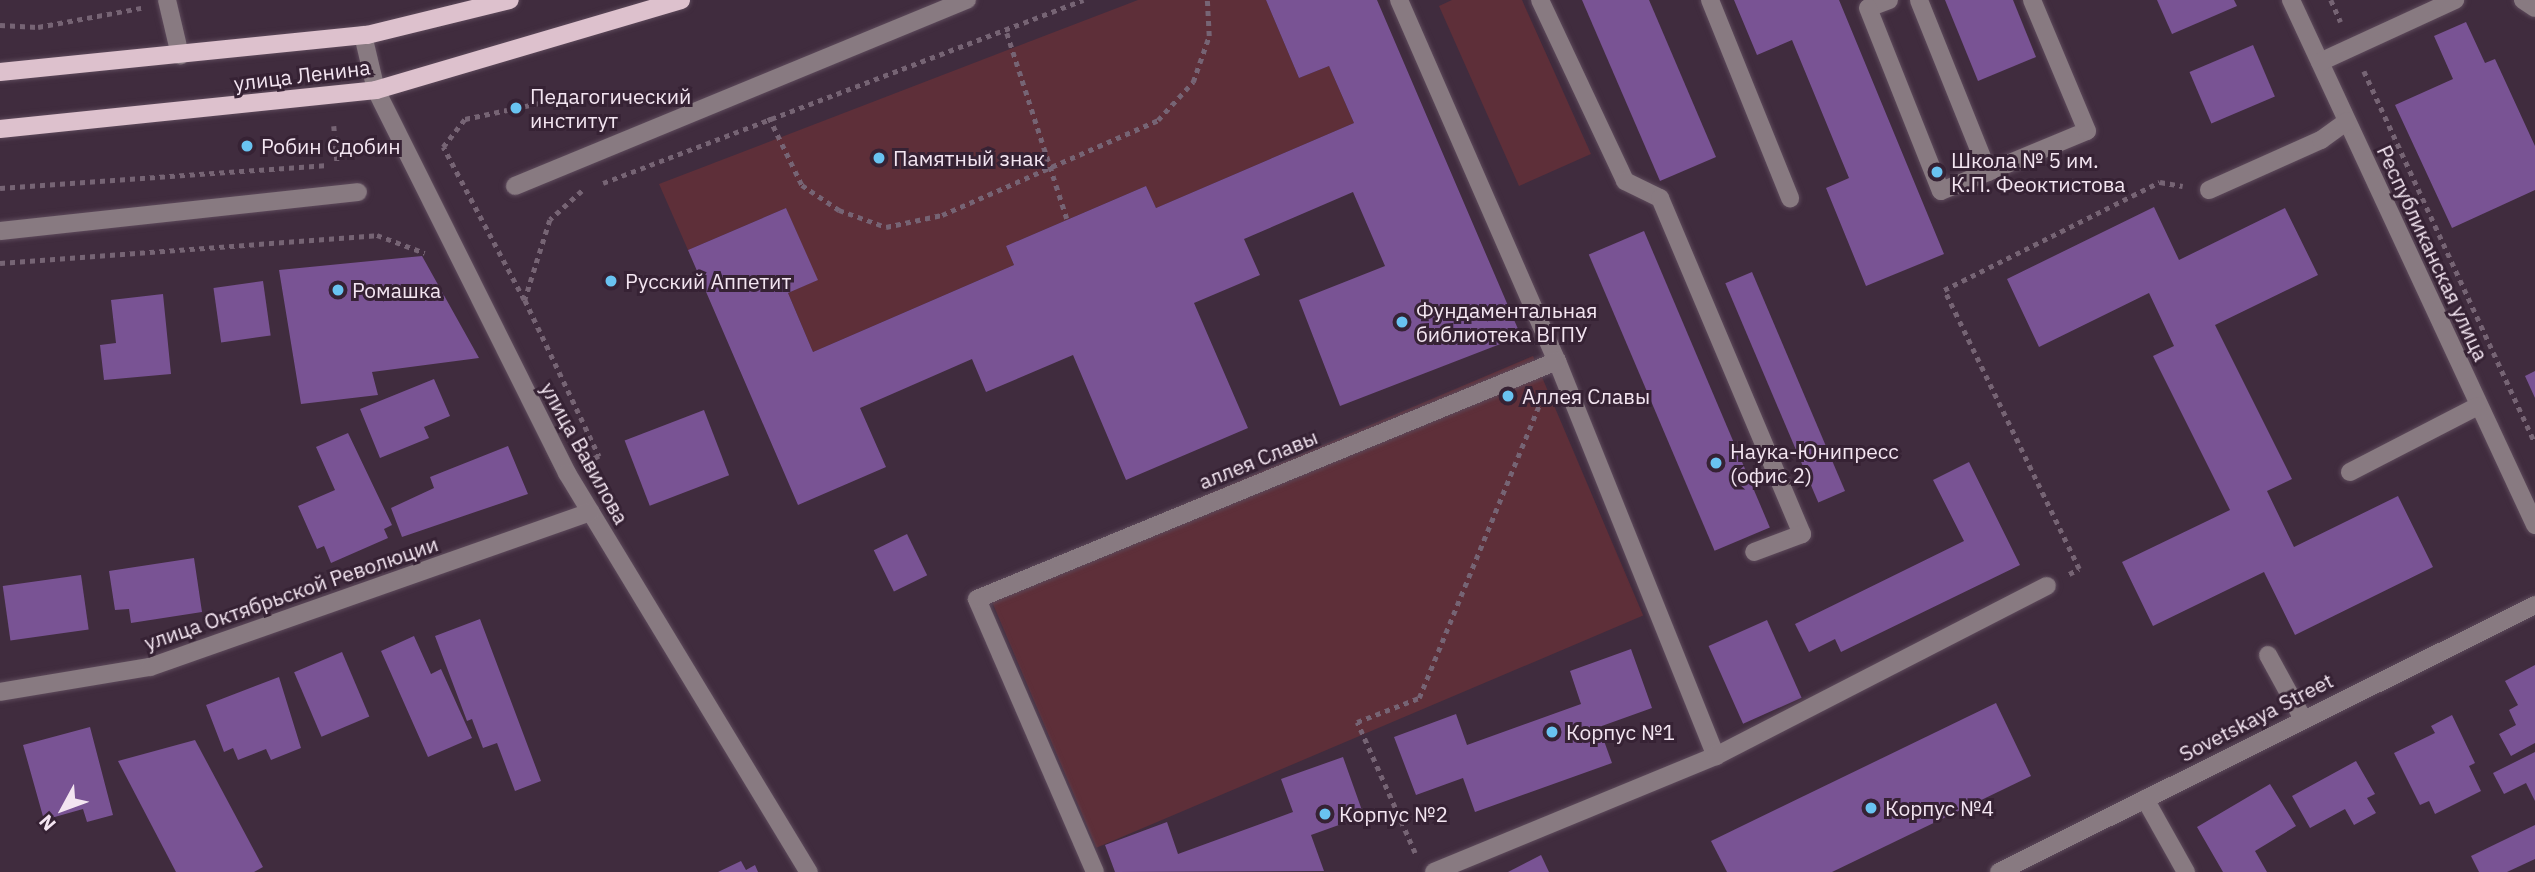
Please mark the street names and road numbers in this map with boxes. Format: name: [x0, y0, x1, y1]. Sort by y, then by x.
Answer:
street label: улица Ленина: [232, 54, 372, 96]
street label: Республиканская улица: [2372, 141, 2494, 365]
street label: улица Вавилова: [536, 378, 634, 528]
street label: аллея Славы: [1195, 424, 1321, 494]
street label: улица Октябрьской Революции: [141, 531, 441, 655]
street label: Sovetskaya Street: [2175, 667, 2337, 767]

